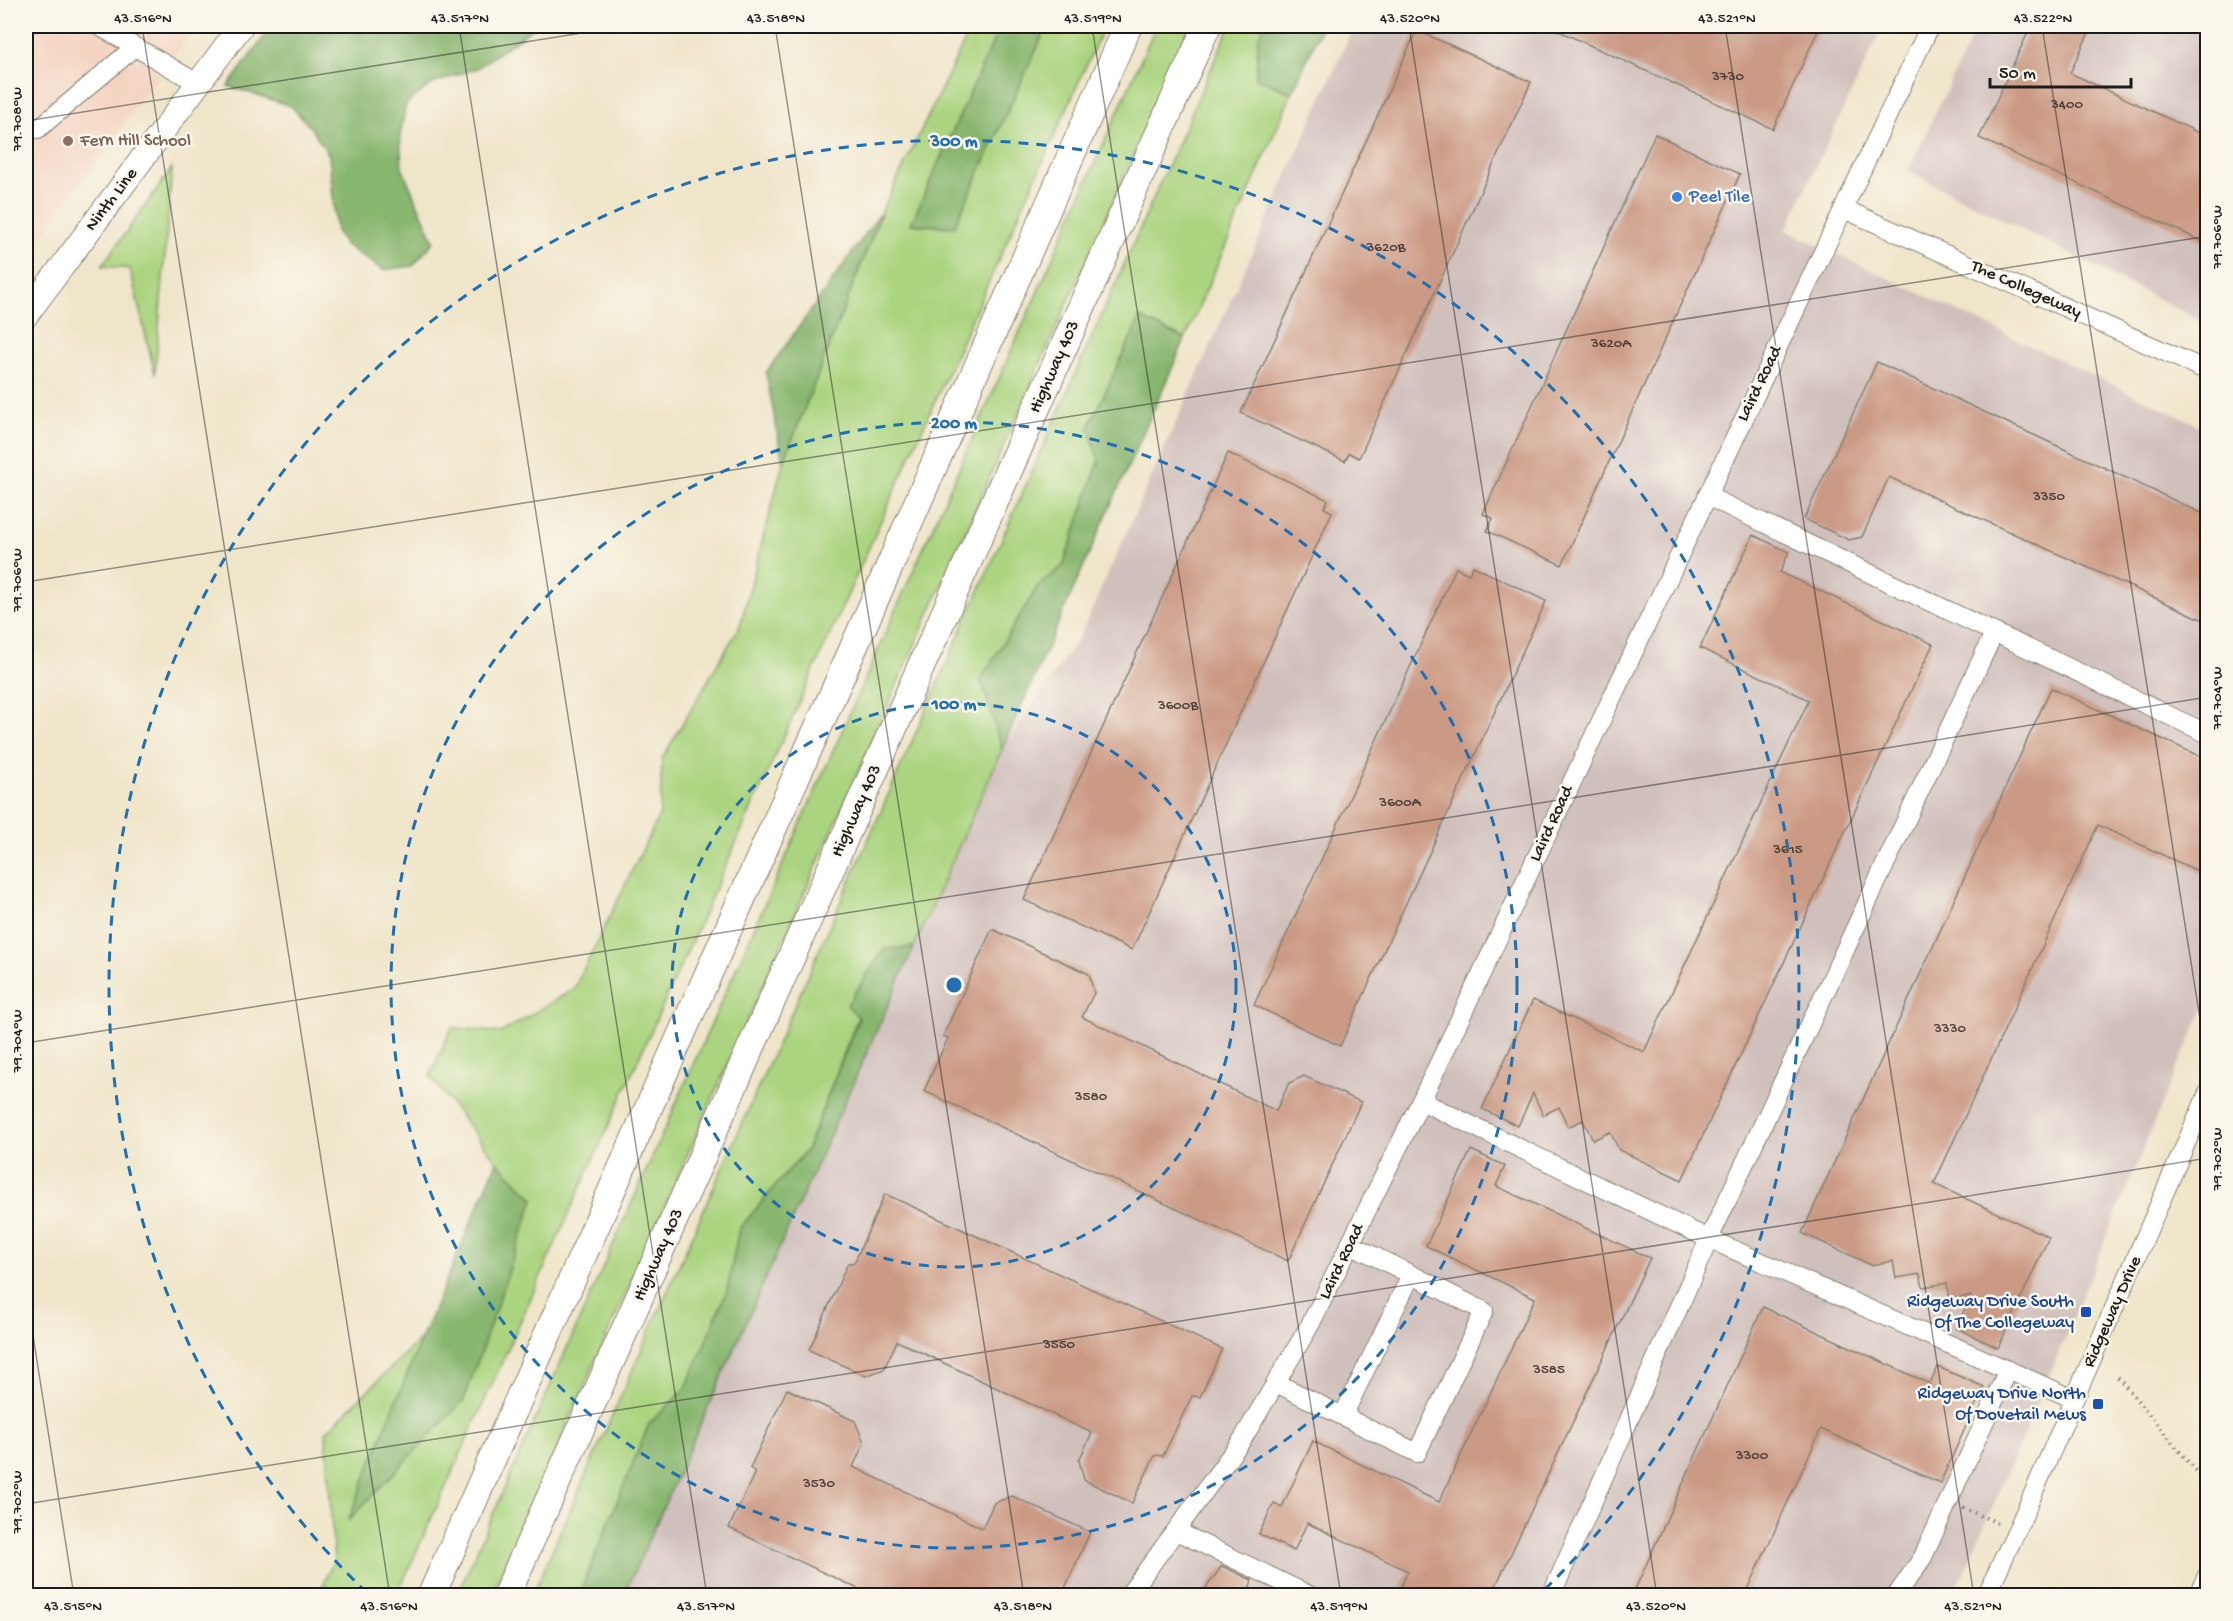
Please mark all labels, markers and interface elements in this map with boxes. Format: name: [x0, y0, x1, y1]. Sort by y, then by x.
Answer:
text: 43.516°N: [114, 10, 172, 28]
text: 43.517°N: [431, 10, 489, 28]
text: 43.518°N: [747, 10, 805, 28]
text: 43.519°N: [1064, 10, 1122, 28]
text: 43.520°N: [1380, 10, 1440, 28]
text: 43.521°N: [1698, 10, 1756, 28]
text: 43.522°N: [2014, 10, 2073, 28]
scale bar: [1990, 51, 2131, 89]
text: 50 m: [1999, 64, 2036, 85]
house number: 3730: [1711, 68, 1744, 86]
text: 79.708°W: [9, 87, 27, 152]
house number: 3400: [2050, 96, 2083, 114]
place label: Fern Hill School: [79, 131, 191, 152]
text: 300 m: [930, 132, 978, 153]
marker: Fern Hill School: [61, 134, 75, 148]
street label: Ninth Line: [81, 164, 143, 236]
place label: Peel Tile: [1688, 187, 1751, 208]
marker: Peel Tile: [1670, 190, 1684, 204]
text: 79.706°W: [2209, 205, 2227, 270]
house number: 3620B: [1366, 239, 1406, 257]
street label: The Collegeway: [1967, 256, 2085, 324]
street label: Highway 403: [1025, 317, 1085, 417]
house number: 3620A: [1590, 335, 1632, 353]
street label: Laird Road: [1733, 342, 1788, 425]
text: 200 m: [931, 414, 977, 435]
house number: 3350: [2032, 488, 2065, 506]
text: 79.706°W: [9, 548, 27, 613]
text: 79.704°W: [2209, 666, 2227, 730]
text: 100 m: [931, 695, 977, 716]
house number: 3600B: [1157, 697, 1198, 715]
street label: Highway 403: [827, 761, 887, 861]
street label: Laird Road: [1525, 782, 1579, 865]
house number: 3600A: [1378, 794, 1422, 812]
house number: 3615: [1772, 841, 1803, 859]
centre of rings: [944, 975, 964, 995]
text: 79.704°W: [9, 1009, 27, 1073]
house number: 3330: [1933, 1020, 1966, 1038]
house number: 3580: [1074, 1088, 1108, 1106]
text: 79.702°W: [2209, 1127, 2227, 1192]
street label: Highway 403: [629, 1205, 689, 1305]
street label: Laird Road: [1315, 1220, 1370, 1303]
street label: Ridgeway Drive: [2079, 1252, 2147, 1371]
place label: Ridgeway Drive South Of The Collegeway: [1907, 1292, 2074, 1334]
marker: Ridgeway Drive South Of The Collegeway: [2079, 1305, 2093, 1319]
house number: 3550: [1042, 1336, 1076, 1354]
house number: 3585: [1532, 1361, 1565, 1379]
place label: Ridgeway Drive North Of Dovetail Mews: [1918, 1384, 2087, 1426]
marker: Ridgeway Drive North Of Dovetail Mews: [2091, 1397, 2105, 1411]
house number: 3300: [1735, 1447, 1769, 1465]
text: 79.702°W: [9, 1470, 27, 1535]
house number: 3530: [802, 1475, 835, 1493]
text: 43.515°N: [44, 1598, 102, 1616]
text: 43.516°N: [360, 1598, 418, 1616]
text: 43.517°N: [677, 1598, 735, 1616]
text: 43.518°N: [994, 1598, 1052, 1616]
text: 43.519°N: [1310, 1598, 1368, 1616]
text: 43.520°N: [1626, 1598, 1686, 1616]
text: 43.521°N: [1944, 1598, 2002, 1616]

